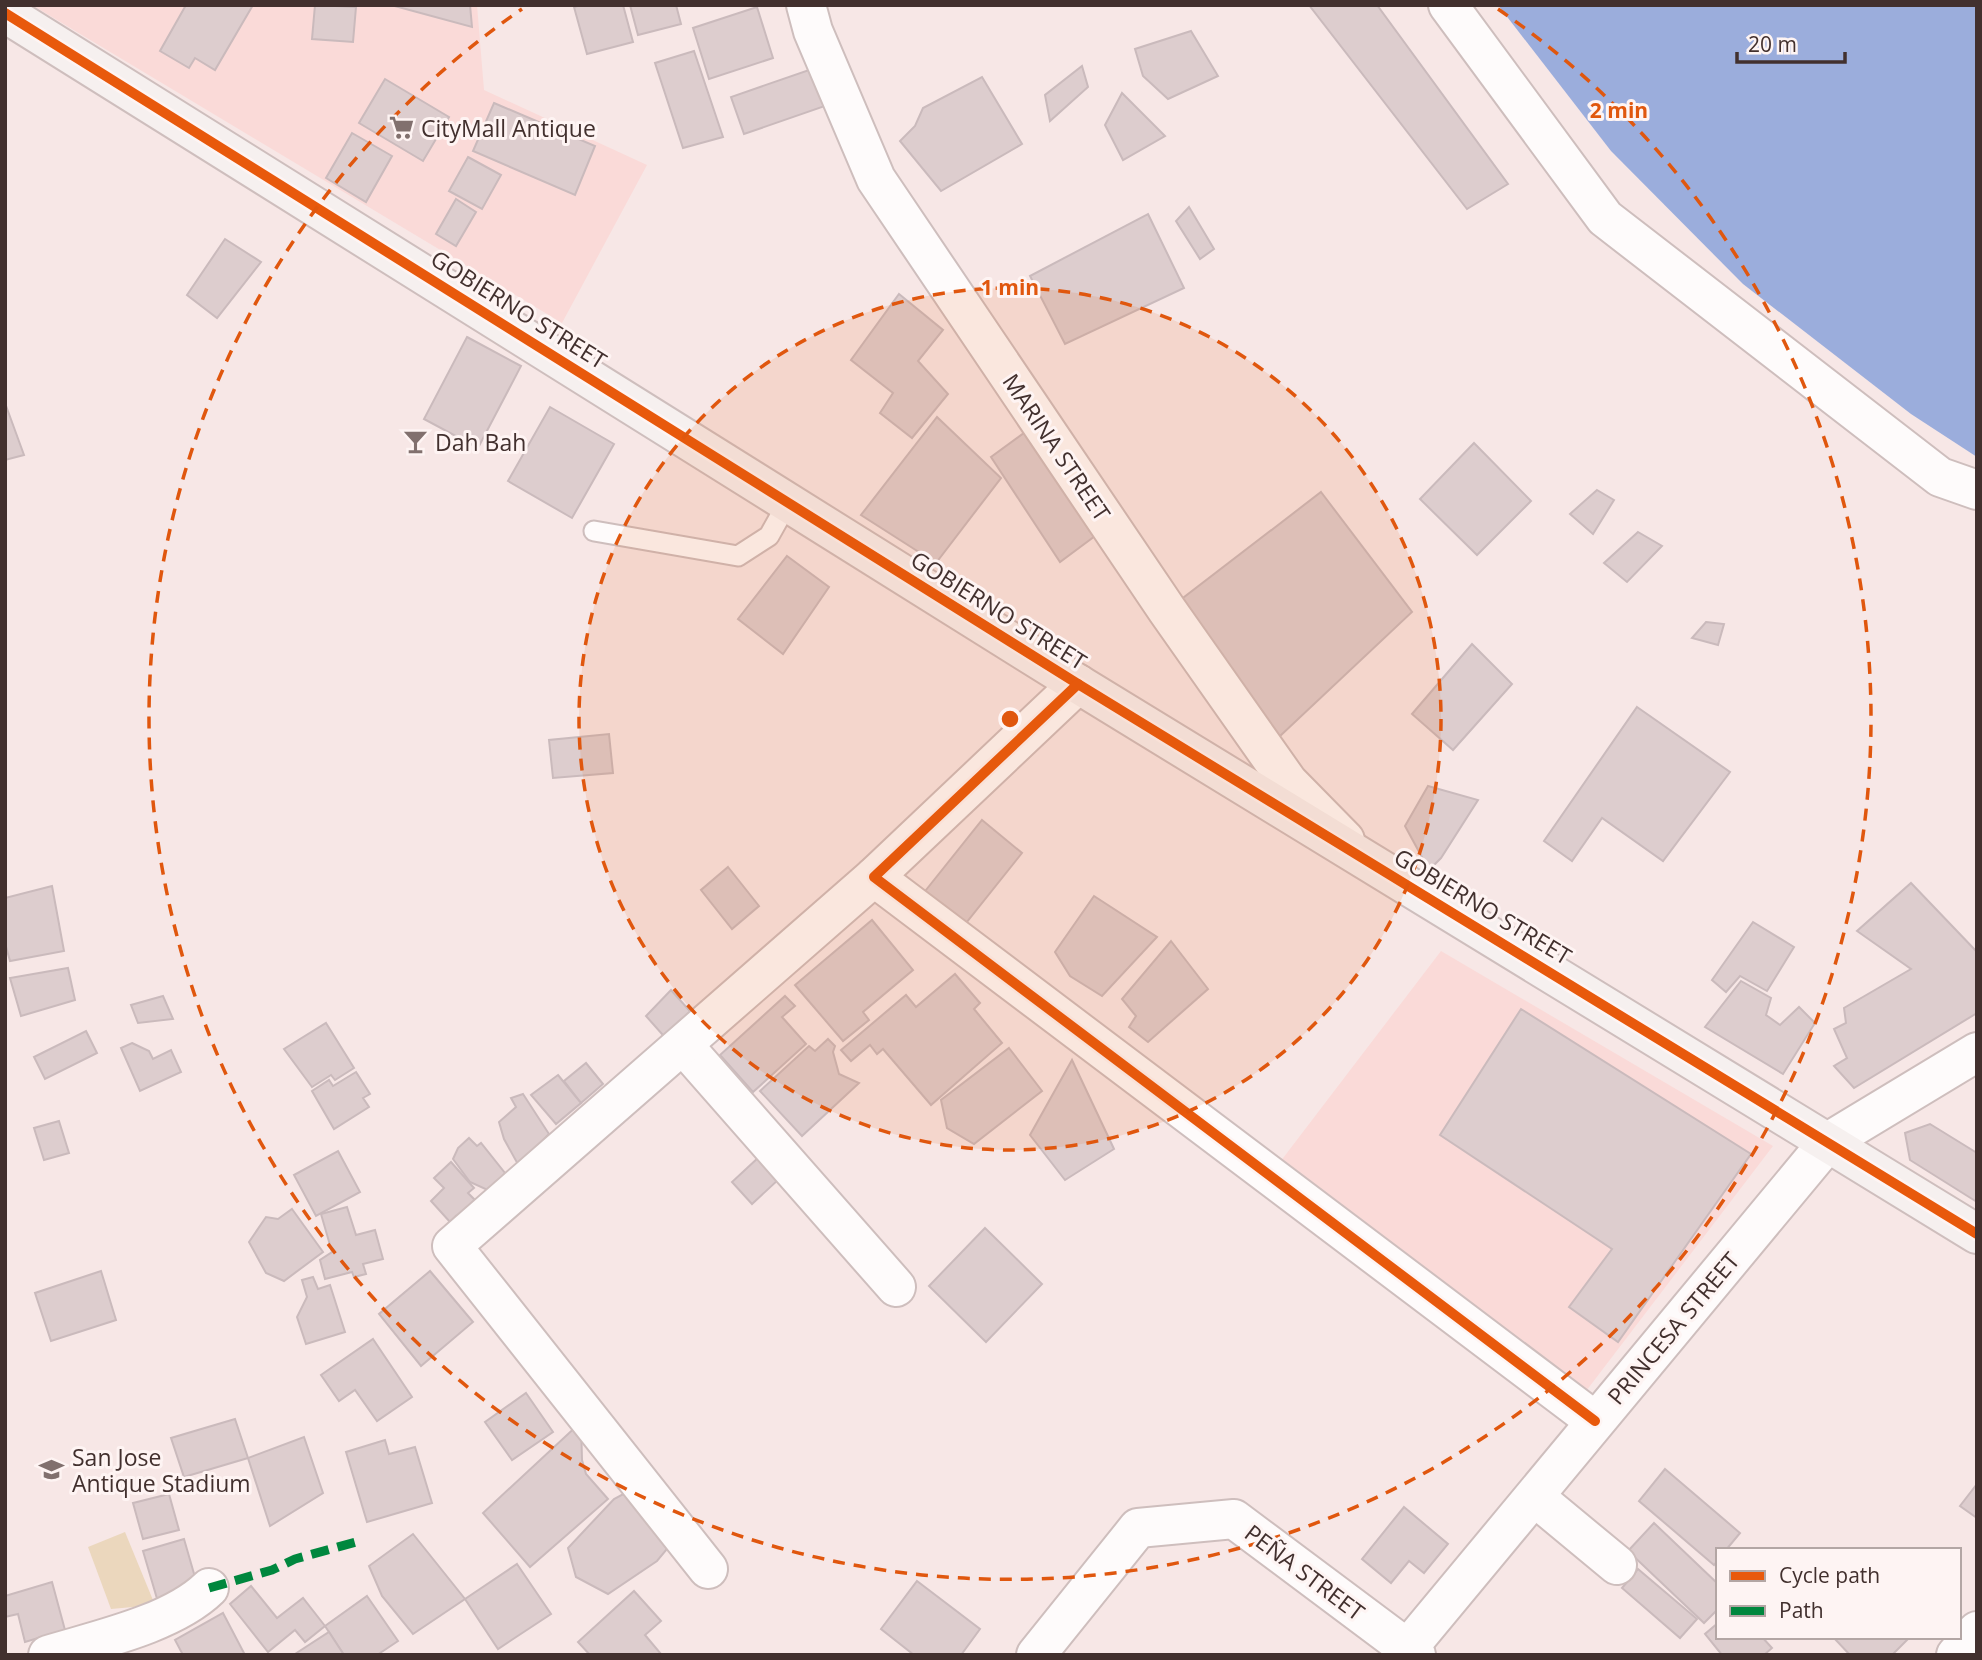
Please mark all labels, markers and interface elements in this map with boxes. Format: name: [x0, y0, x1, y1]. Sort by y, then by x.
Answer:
scale bar: [1737, 21, 1846, 65]
text: 20 m: [1748, 30, 1797, 58]
text: 2 min: [1590, 96, 1648, 124]
place label: CityMall Antique: [421, 112, 596, 144]
supermarket icon: CityMall Antique: [387, 114, 415, 142]
street label: GOBIERNO STREET: [425, 242, 613, 376]
text: 1 min: [981, 273, 1039, 301]
street label: MARINA STREET: [996, 367, 1118, 527]
place label: Dah Bah: [435, 426, 526, 458]
bar icon: Dah Bah: [401, 428, 429, 456]
street label: GOBIERNO STREET: [905, 543, 1093, 677]
centre of rings: [998, 707, 1022, 731]
street label: GOBIERNO STREET: [1388, 840, 1578, 972]
street label: PRINCESA STREET: [1600, 1245, 1746, 1411]
place label: San Jose Antique Stadium: [72, 1441, 251, 1499]
school or university icon: San Jose Antique Stadium: [38, 1456, 66, 1484]
street label: PEÑA STREET: [1239, 1516, 1372, 1628]
legend: [1716, 1548, 1961, 1639]
text: Cycle path: [1779, 1561, 1880, 1589]
text: Path: [1779, 1596, 1824, 1624]

